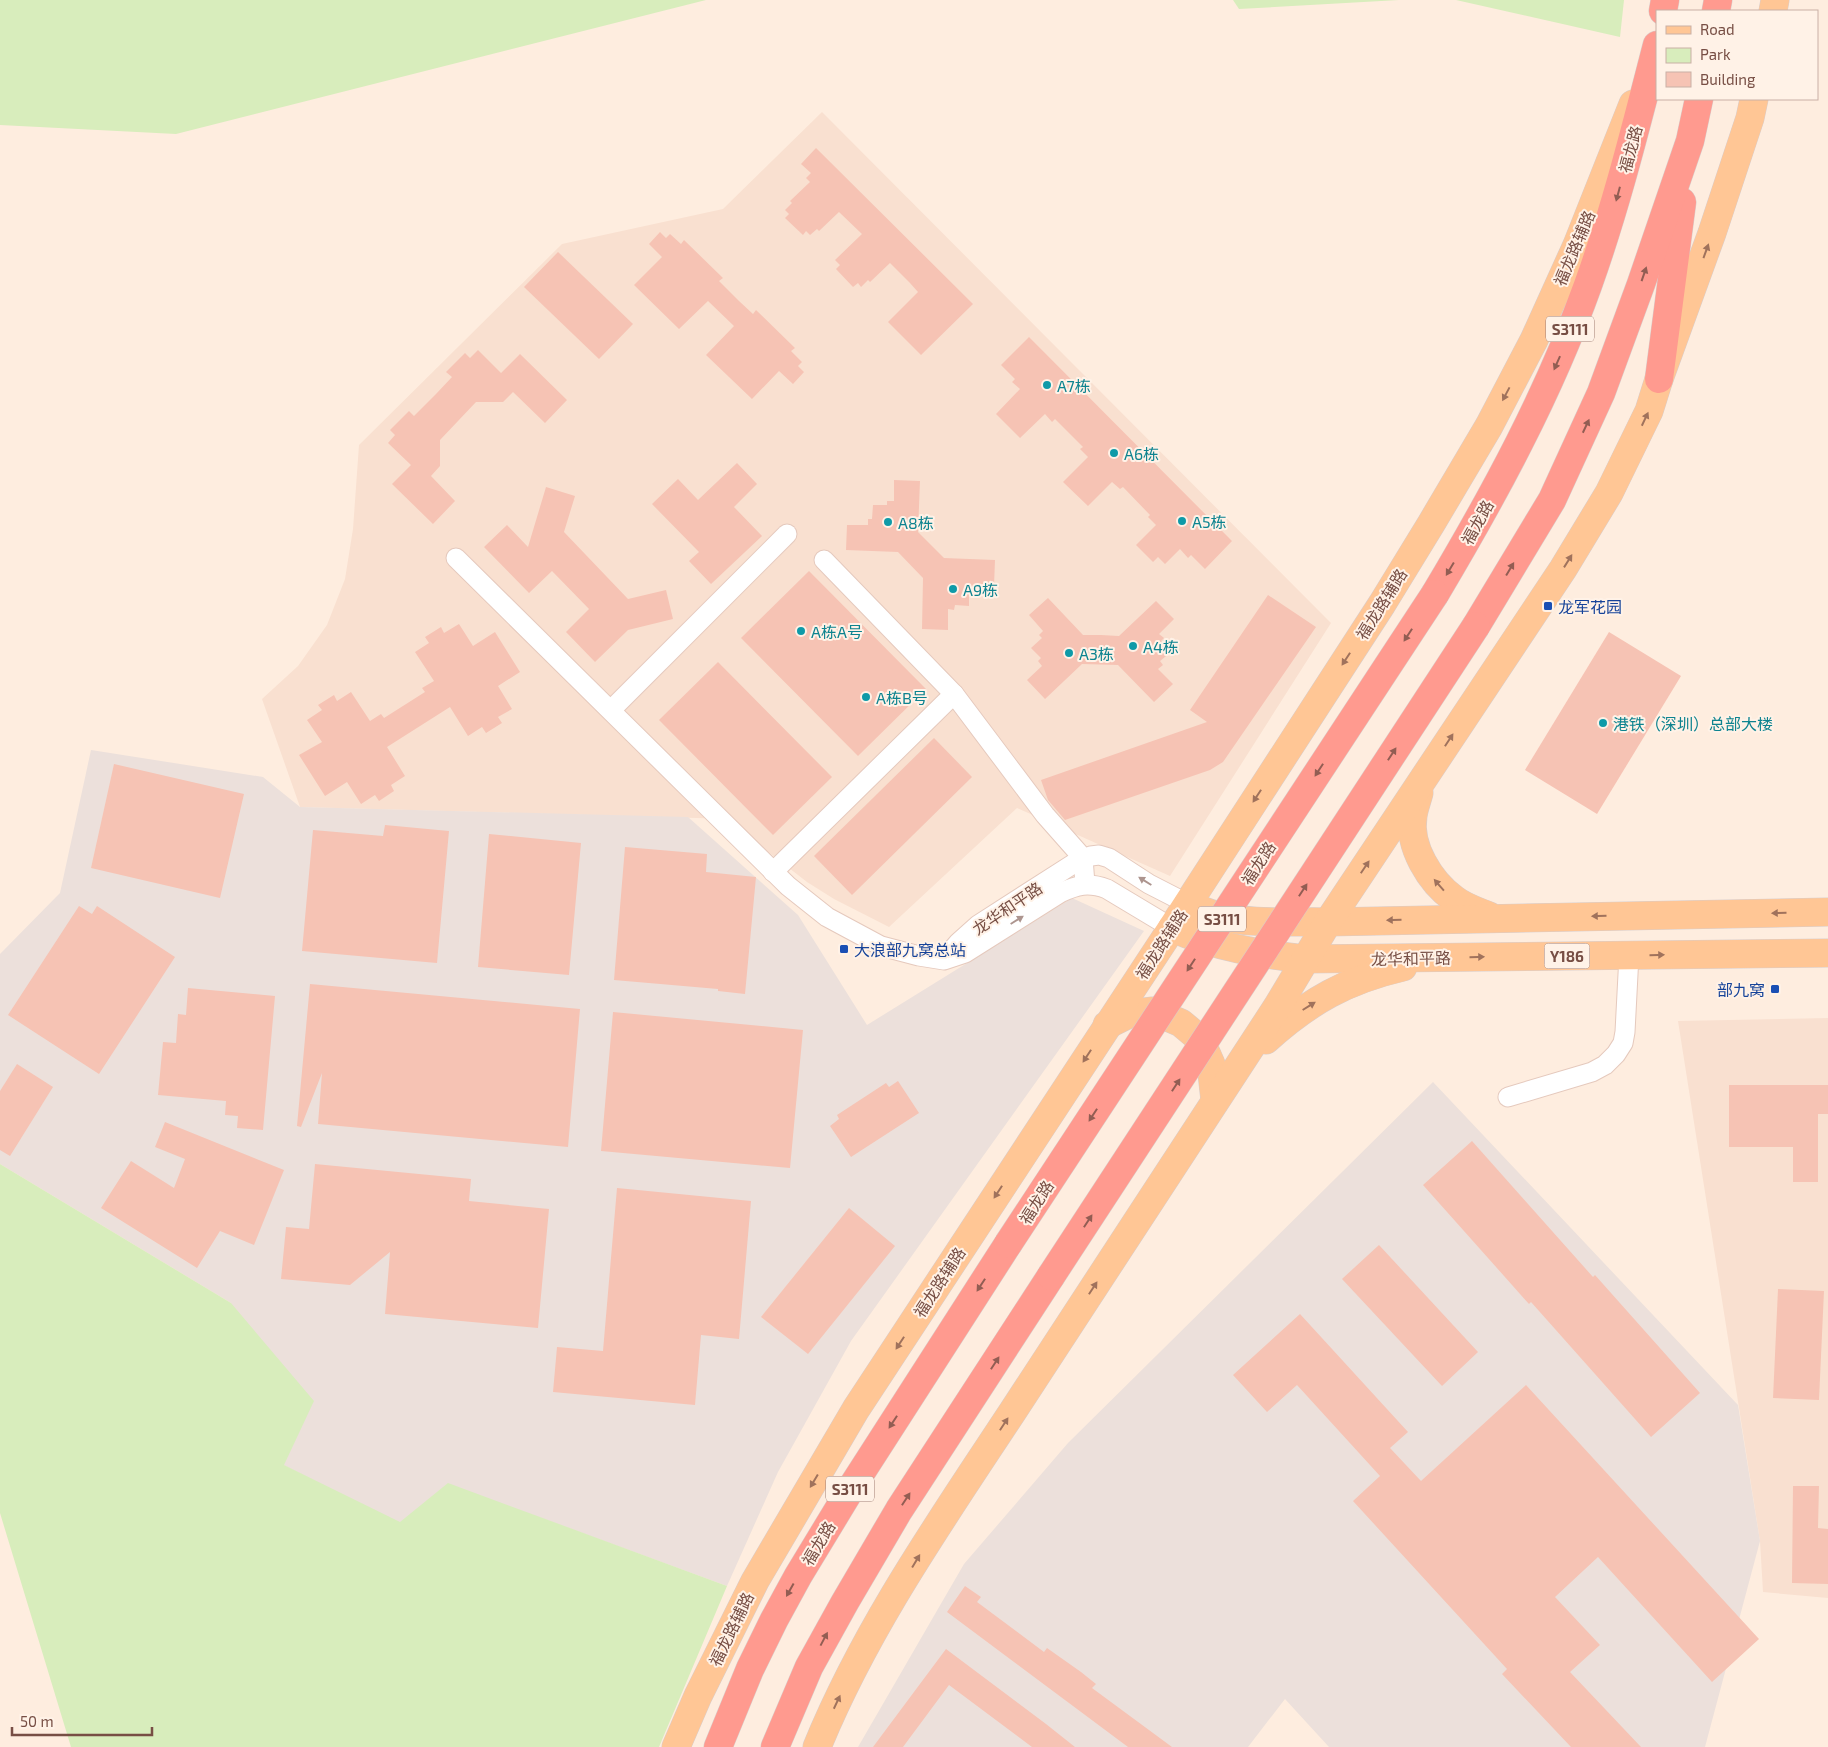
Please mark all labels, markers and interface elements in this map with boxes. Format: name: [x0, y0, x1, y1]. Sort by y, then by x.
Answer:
legend: [1656, 10, 1818, 100]
text: Road: [1700, 20, 1735, 38]
text: Park: [1700, 45, 1731, 63]
text: Building: [1700, 70, 1756, 88]
street label: 福龙路: [1615, 123, 1645, 175]
one-way arrow: [1614, 186, 1622, 201]
street label: 福龙路辅路: [1550, 207, 1598, 289]
one-way arrow: [1702, 243, 1710, 258]
one-way arrow: [1641, 267, 1648, 282]
road number: S3111: [1546, 316, 1594, 342]
one-way arrow: [1552, 356, 1560, 370]
place label: A7栋: [1057, 376, 1091, 395]
marker: A7栋: [1041, 379, 1053, 391]
one-way arrow: [1502, 387, 1510, 401]
one-way arrow: [1642, 412, 1650, 426]
one-way arrow: [1582, 419, 1590, 433]
place label: A6栋: [1124, 444, 1159, 463]
marker: A6栋: [1108, 447, 1120, 459]
street label: 福龙路: [1457, 496, 1497, 548]
place label: A5栋: [1192, 512, 1227, 531]
place label: A8栋: [898, 513, 934, 532]
marker: A5栋: [1176, 515, 1188, 527]
marker: A8栋: [882, 516, 894, 528]
one-way arrow: [1563, 555, 1572, 568]
one-way arrow: [1445, 563, 1454, 576]
one-way arrow: [1505, 563, 1514, 576]
street label: 福龙路辅路: [1352, 565, 1410, 643]
place label: A9栋: [963, 580, 998, 599]
marker: A9栋: [947, 583, 959, 595]
place label: 龙军花园: [1558, 597, 1622, 616]
marker: 龙军花园: [1542, 600, 1554, 612]
place label: A栋A号: [811, 622, 863, 641]
marker: A栋A号: [795, 625, 807, 637]
one-way arrow: [1404, 628, 1413, 641]
place label: A4栋: [1143, 637, 1179, 656]
marker: A4栋: [1127, 640, 1139, 652]
place label: A3栋: [1079, 644, 1114, 663]
marker: A3栋: [1063, 647, 1075, 659]
one-way arrow: [1341, 653, 1350, 666]
place label: A栋B号: [876, 688, 928, 707]
marker: A栋B号: [860, 691, 872, 703]
place label: 港铁（深圳）总部大楼: [1613, 714, 1773, 733]
marker: 港铁（深圳）总部大楼: [1597, 717, 1609, 729]
one-way arrow: [1444, 734, 1453, 747]
one-way arrow: [1387, 747, 1397, 760]
one-way arrow: [1314, 764, 1324, 777]
one-way arrow: [1253, 789, 1262, 803]
street label: 福龙路: [1237, 838, 1279, 888]
one-way arrow: [1360, 860, 1370, 874]
one-way arrow: [1138, 876, 1151, 886]
street label: 龙华和平路: [969, 878, 1045, 938]
one-way arrow: [1434, 878, 1445, 891]
one-way arrow: [1299, 883, 1308, 897]
street label: 福龙路辅路: [1131, 905, 1191, 983]
road number: S3111: [1198, 906, 1246, 932]
one-way arrow: [1771, 909, 1787, 917]
one-way arrow: [1591, 912, 1607, 920]
one-way arrow: [1010, 915, 1023, 924]
one-way arrow: [1386, 917, 1402, 925]
place label: 大浪部九窝总站: [854, 940, 966, 959]
marker: 大浪部九窝总站: [838, 943, 850, 955]
road number: Y186: [1544, 944, 1590, 968]
street label: 龙华和平路: [1371, 948, 1451, 968]
one-way arrow: [1649, 951, 1665, 959]
one-way arrow: [1469, 953, 1485, 961]
one-way arrow: [1187, 958, 1196, 971]
place label: 部九窝: [1717, 980, 1765, 999]
marker: 部九窝: [1769, 983, 1781, 995]
one-way arrow: [1302, 1001, 1316, 1011]
one-way arrow: [1082, 1049, 1092, 1063]
one-way arrow: [1172, 1078, 1181, 1091]
one-way arrow: [1088, 1109, 1097, 1122]
street label: 福龙路: [1015, 1177, 1057, 1227]
one-way arrow: [993, 1185, 1003, 1199]
one-way arrow: [1083, 1214, 1092, 1227]
street label: 福龙路辅路: [909, 1243, 969, 1321]
one-way arrow: [977, 1279, 986, 1292]
one-way arrow: [1088, 1281, 1098, 1295]
one-way arrow: [895, 1336, 904, 1349]
one-way arrow: [990, 1356, 1000, 1369]
one-way arrow: [889, 1415, 898, 1428]
one-way arrow: [999, 1417, 1009, 1431]
one-way arrow: [809, 1474, 818, 1487]
road number: S3111: [826, 1476, 874, 1502]
one-way arrow: [901, 1492, 911, 1506]
street label: 福龙路: [797, 1518, 839, 1568]
one-way arrow: [912, 1554, 921, 1567]
one-way arrow: [786, 1584, 795, 1597]
street label: 福龙路辅路: [705, 1589, 757, 1669]
one-way arrow: [820, 1632, 828, 1646]
one-way arrow: [833, 1695, 841, 1709]
scale bar: [12, 1704, 152, 1736]
text: 50 m: [20, 1712, 54, 1730]

